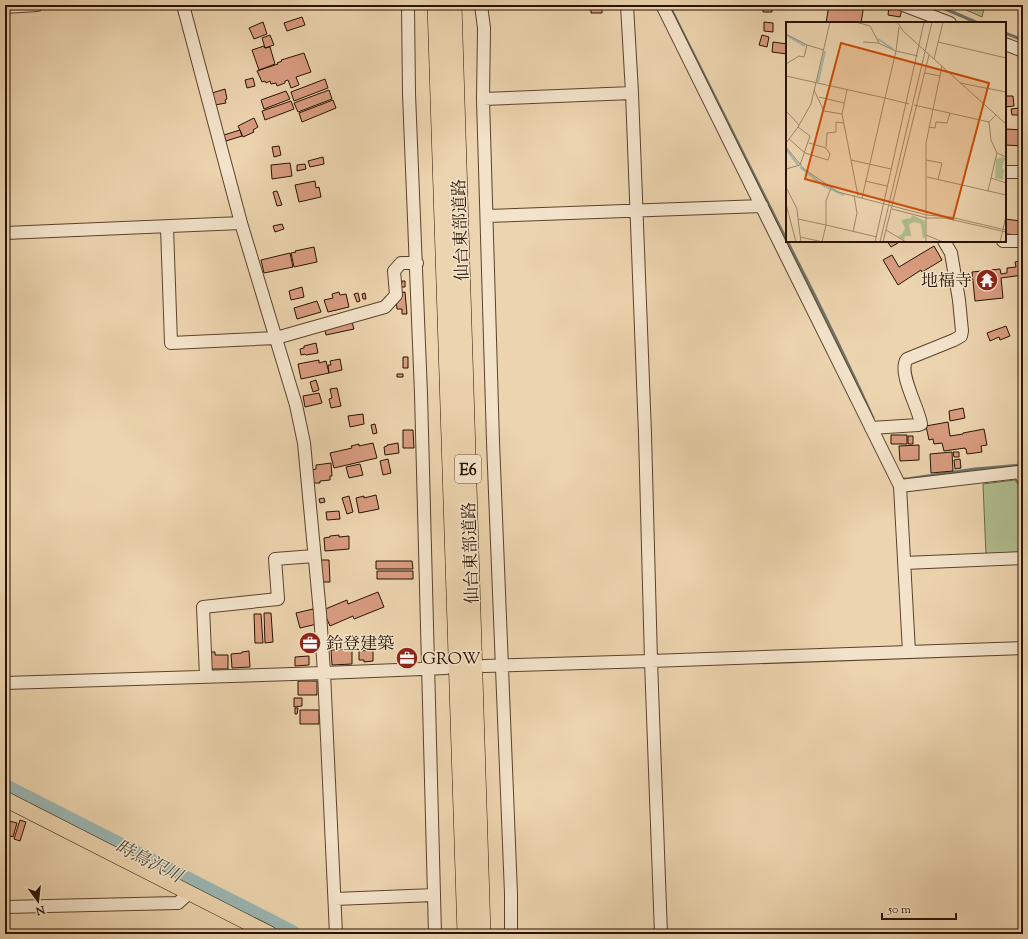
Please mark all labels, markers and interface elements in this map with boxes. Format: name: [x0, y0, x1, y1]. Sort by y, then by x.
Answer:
inset map: [786, 22, 1006, 242]
street label: 仙台東部道路: [448, 179, 476, 281]
temple icon: 地福寺: [974, 267, 1000, 293]
place label: 地福寺: [921, 270, 972, 294]
road number: E6: [455, 455, 481, 483]
street label: 仙台東部道路: [458, 502, 486, 604]
office icon: 鈴登建築: [297, 630, 323, 656]
place label: 鈴登建築: [326, 633, 394, 657]
office icon: GROW: [394, 645, 420, 671]
place label: GROW: [422, 648, 481, 672]
water label: 時鳥沢川: [110, 835, 188, 892]
north arrow: [18, 881, 58, 921]
scale bar: [882, 895, 956, 921]
text: N: [34, 901, 48, 919]
text: 50 m: [887, 901, 911, 919]

